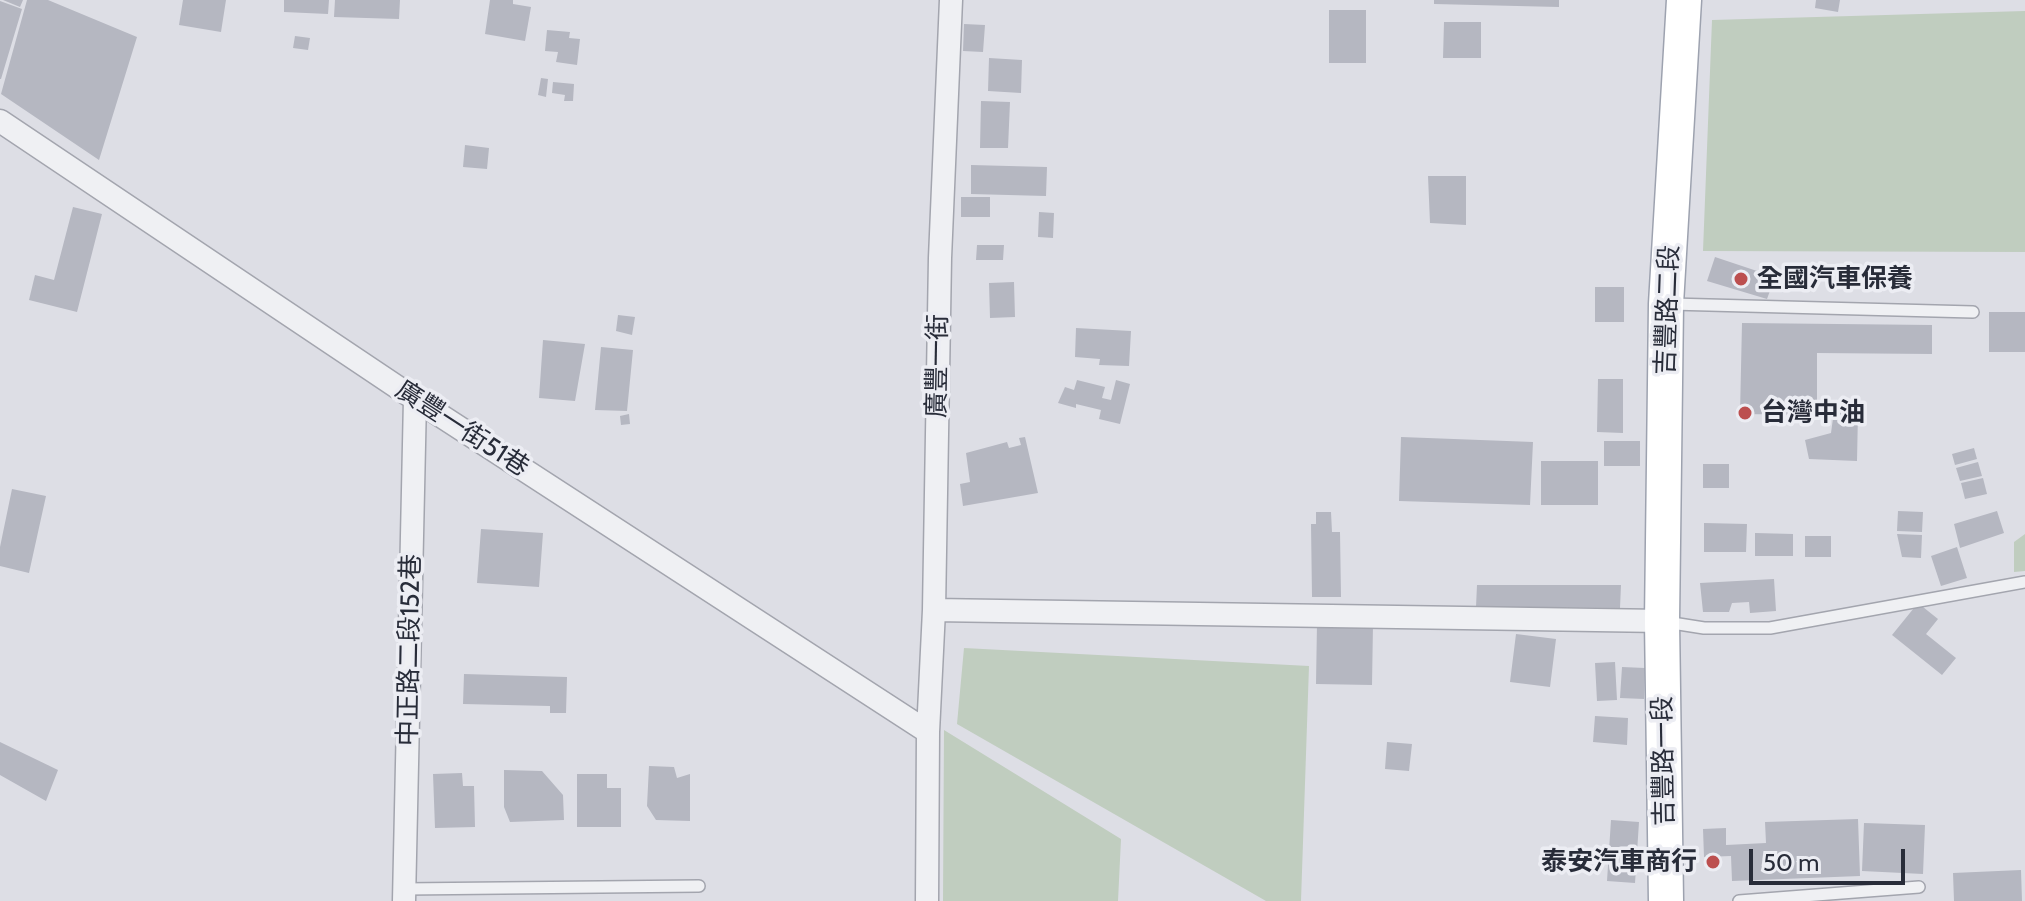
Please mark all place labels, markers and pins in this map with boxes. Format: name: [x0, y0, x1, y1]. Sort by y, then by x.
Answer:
place label: 全國汽車保養: [1757, 263, 1913, 295]
marker: 全國汽車保養: [1732, 270, 1750, 288]
place label: 台灣中油: [1761, 397, 1865, 429]
marker: 台灣中油: [1736, 404, 1754, 422]
place label: 泰安汽車商行: [1541, 846, 1697, 878]
marker: 泰安汽車商行: [1704, 853, 1722, 871]

